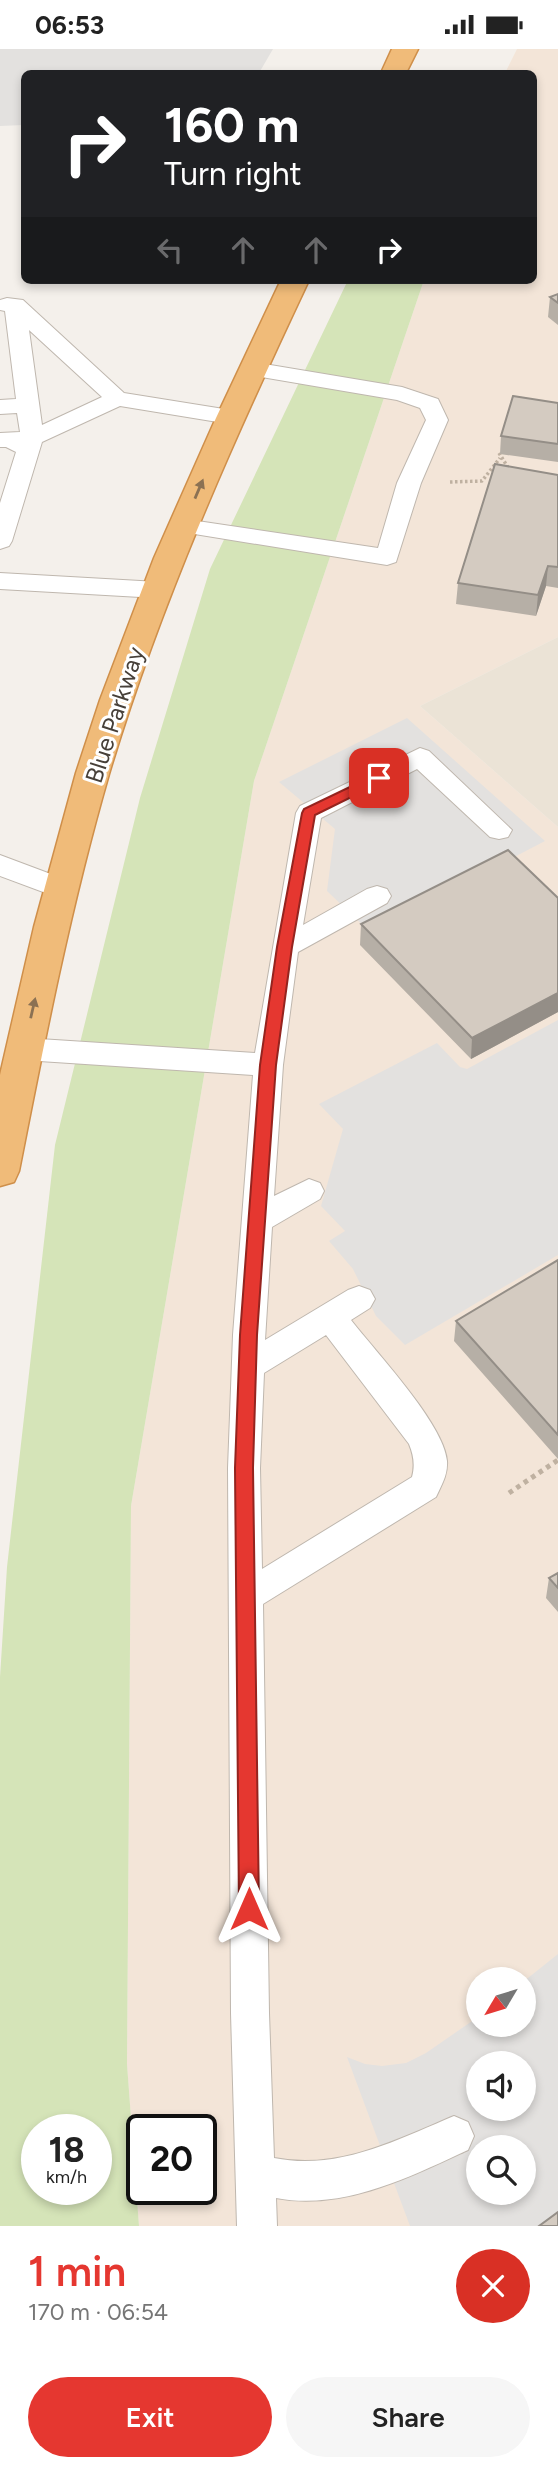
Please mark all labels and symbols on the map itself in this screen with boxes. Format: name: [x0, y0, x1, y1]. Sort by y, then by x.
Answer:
one-way arrow: [194, 478, 205, 499]
street label: Blue Parkway: [79, 643, 150, 786]
pin: [349, 748, 409, 808]
one-way arrow: [28, 997, 39, 1019]
position arrow: [212, 1872, 286, 1946]
north arrow: [466, 1967, 536, 2037]
speed limit sign: 20: [126, 2114, 217, 2205]

